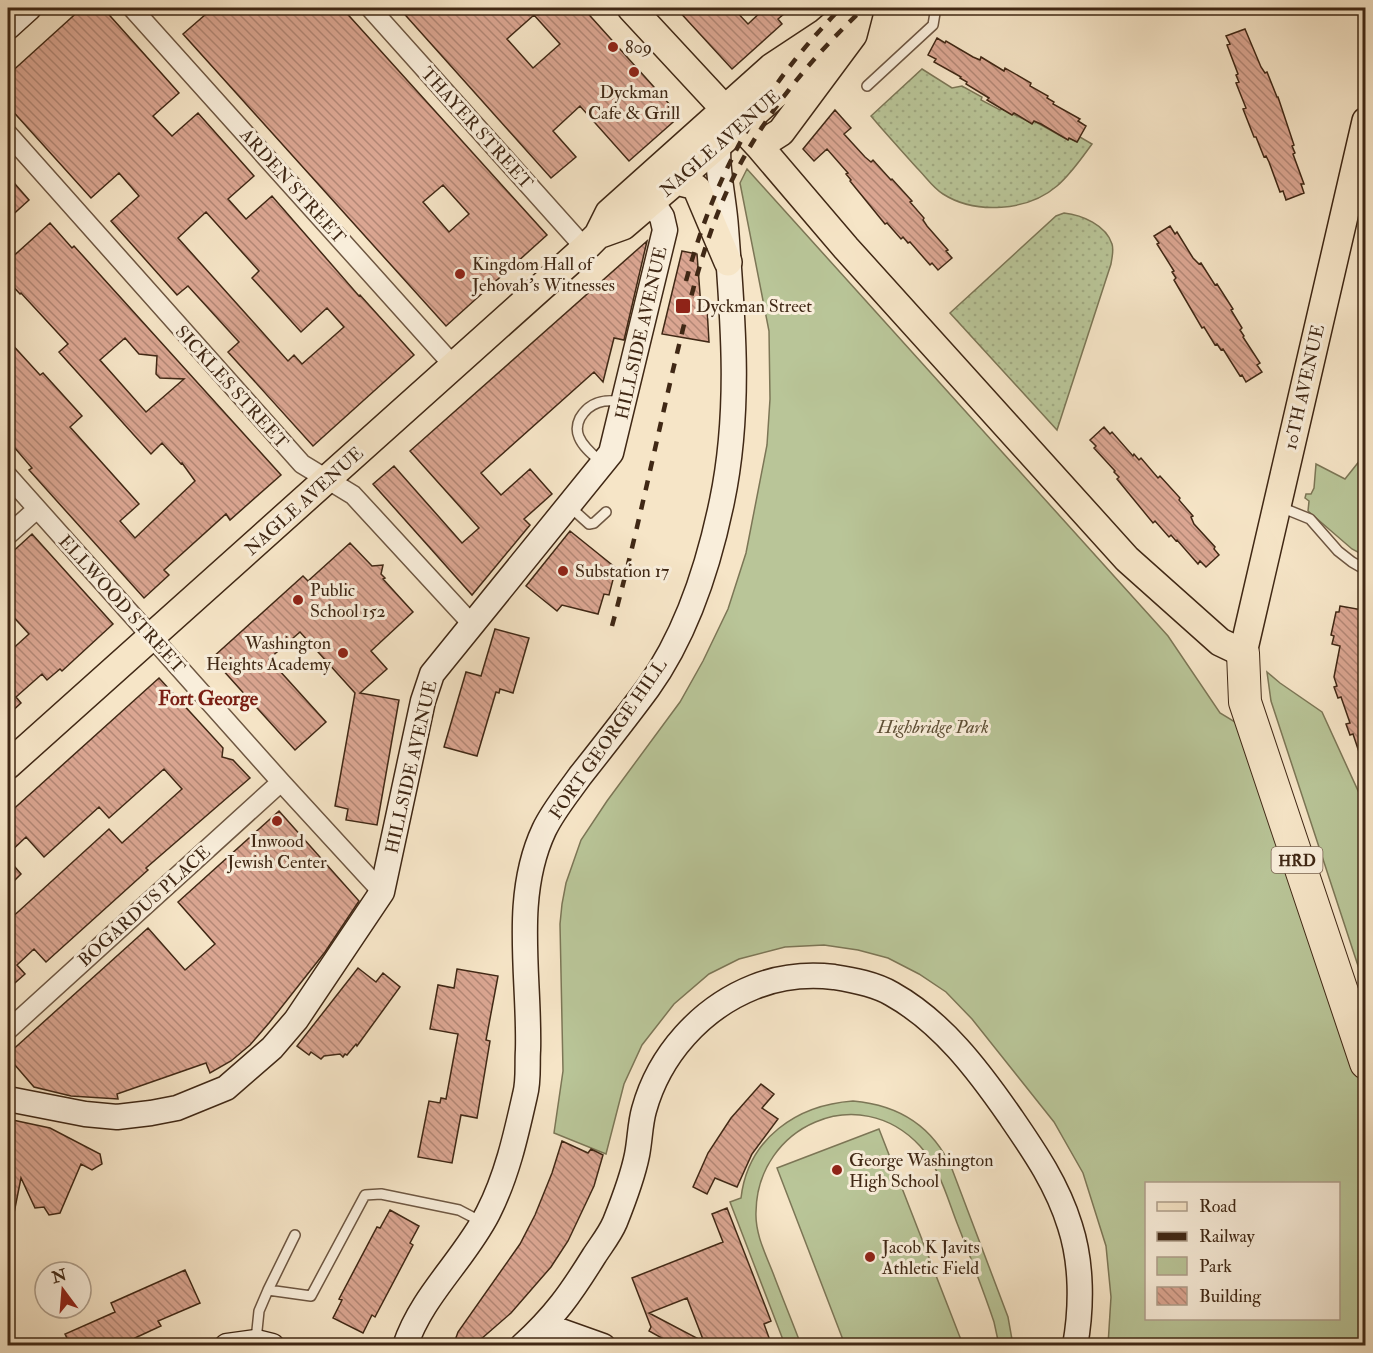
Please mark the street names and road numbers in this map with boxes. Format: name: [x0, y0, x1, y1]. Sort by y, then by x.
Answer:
street label: THAYER STREET: [416, 62, 538, 195]
street label: NAGLE AVENUE: [655, 85, 785, 202]
street label: ARDEN STREET: [234, 123, 351, 249]
street label: HILLSIDE AVENUE: [610, 244, 673, 422]
street label: SICKLES STREET: [170, 321, 294, 454]
street label: 10TH AVENUE: [1279, 322, 1330, 452]
street label: NAGLE AVENUE: [240, 442, 369, 561]
street label: ELLWOOD STREET: [53, 530, 190, 679]
street label: FORT GEORGE HILL: [544, 655, 672, 824]
street label: HILLSIDE AVENUE: [380, 678, 443, 856]
street label: BOGARDUS PLACE: [73, 841, 215, 972]
road number: HRD: [1272, 847, 1322, 873]

